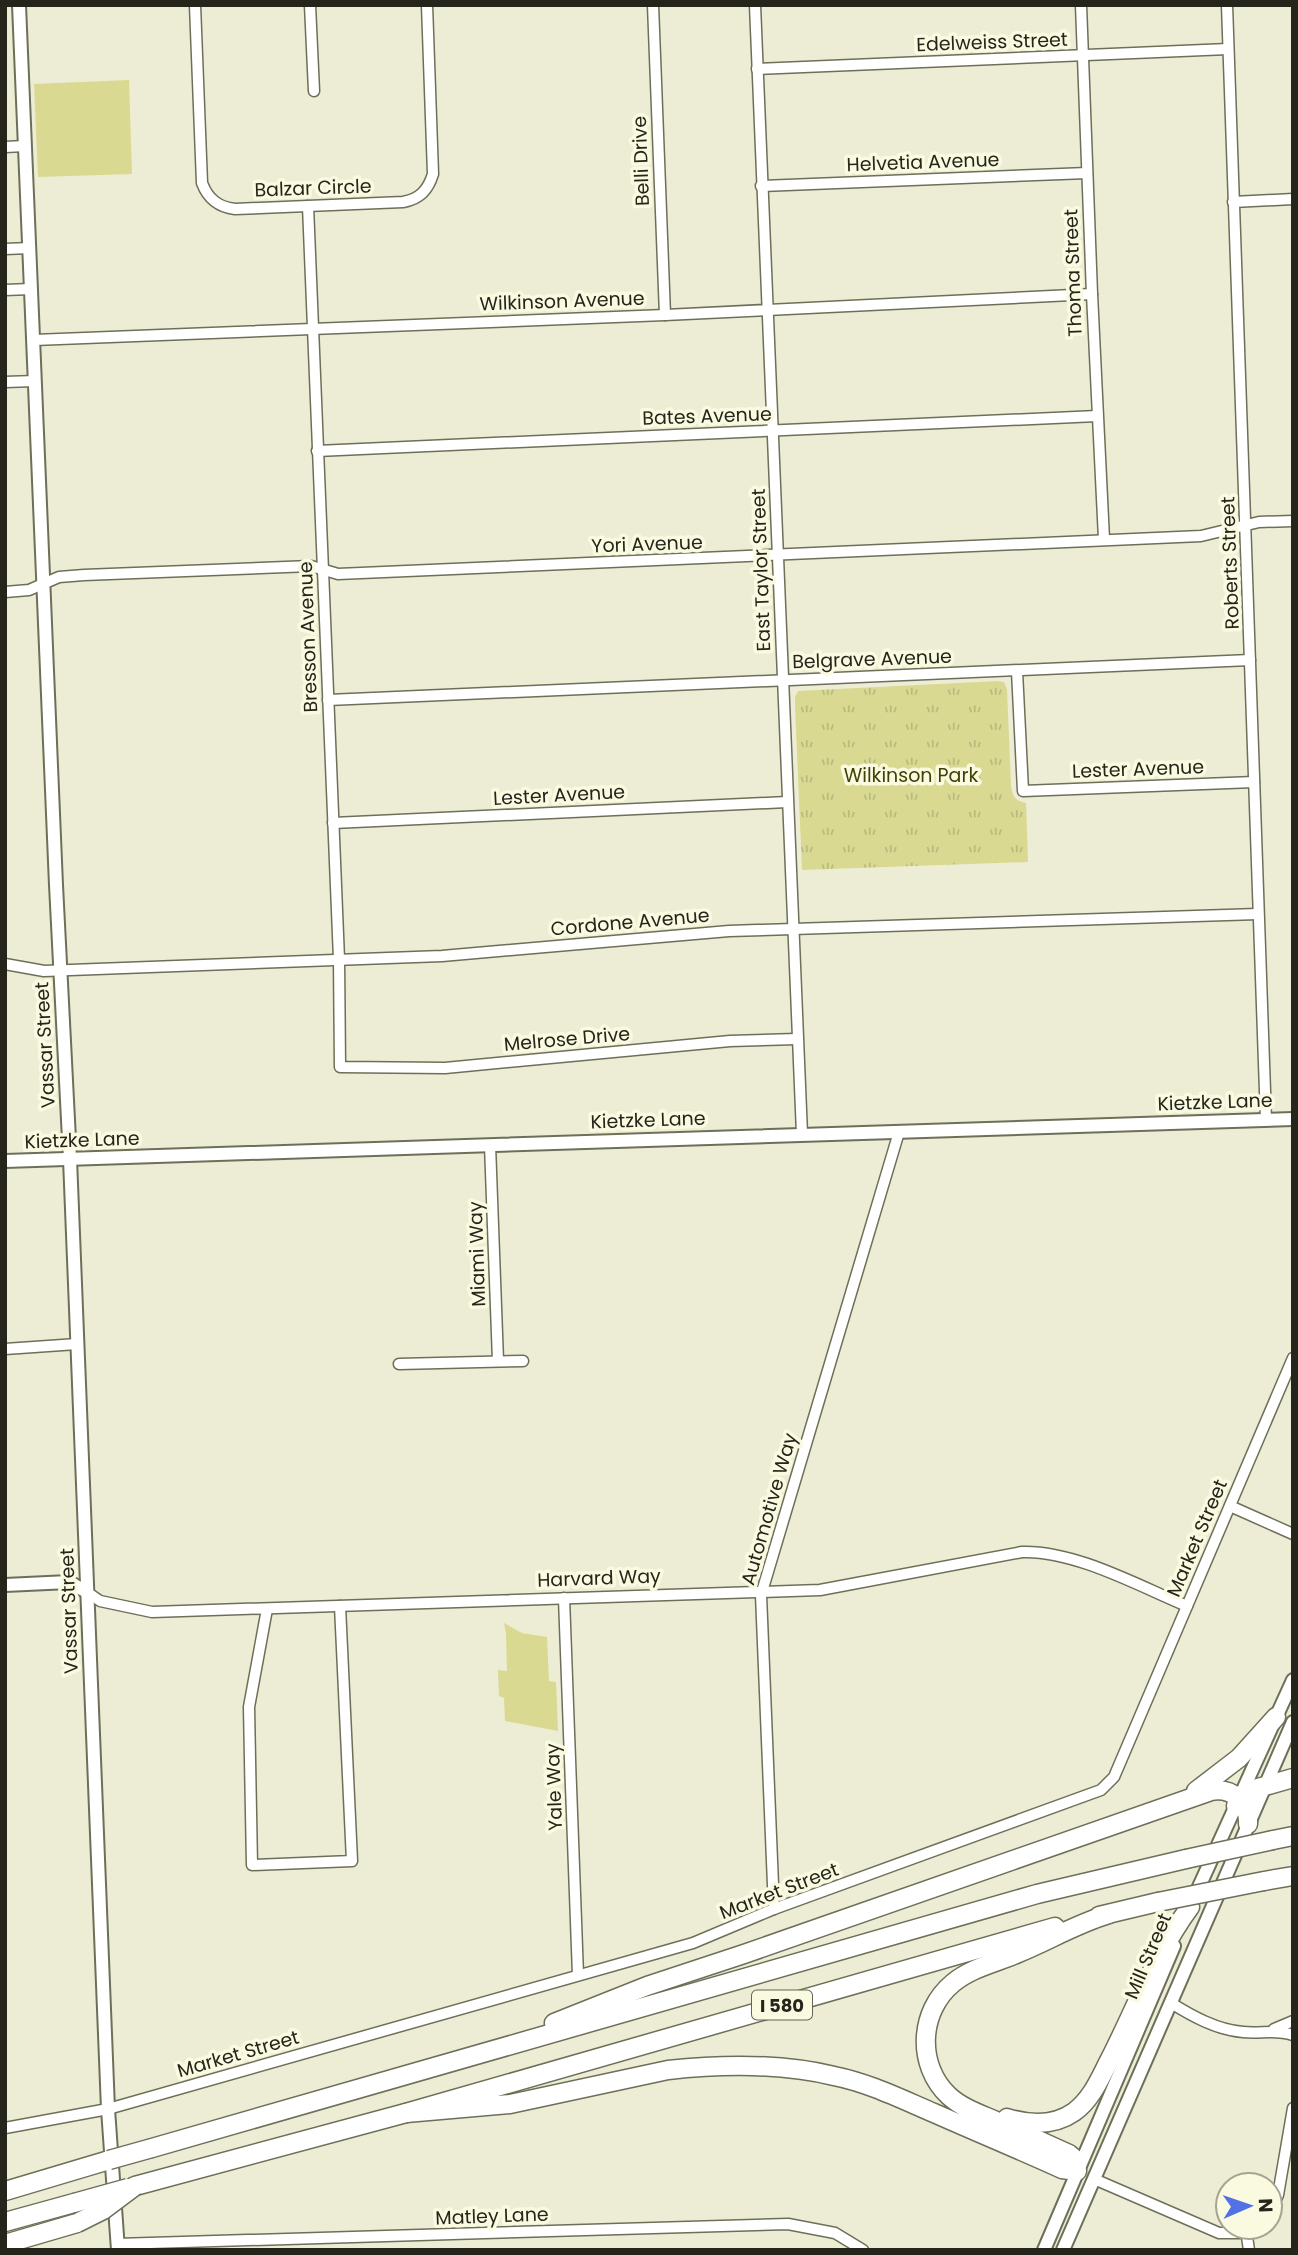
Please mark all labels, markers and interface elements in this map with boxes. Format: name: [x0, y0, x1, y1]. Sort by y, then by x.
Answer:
street label: Edelweiss Street: [916, 26, 1068, 58]
street label: Belli Drive: [626, 115, 656, 207]
street label: Helvetia Avenue: [846, 146, 1000, 178]
street label: Balzar Circle: [254, 172, 372, 204]
street label: Thoma Street: [1057, 209, 1089, 337]
street label: Wilkinson Avenue: [479, 285, 645, 317]
street label: Bates Avenue: [642, 400, 772, 432]
street label: East Taylor Street: [745, 488, 777, 652]
street label: Roberts Street: [1214, 496, 1246, 630]
street label: Yori Avenue: [591, 529, 703, 559]
street label: Bresson Avenue: [292, 561, 324, 713]
street label: Belgrave Avenue: [792, 643, 952, 675]
street label: Lester Avenue: [1072, 753, 1204, 785]
park label: Wilkinson Park: [844, 762, 978, 789]
street label: Lester Avenue: [492, 778, 626, 812]
street label: Cordone Avenue: [549, 902, 711, 942]
street label: Vassar Street: [28, 981, 62, 1109]
street label: Melrose Drive: [503, 1020, 631, 1058]
street label: Kietzke Lane: [1157, 1087, 1273, 1117]
street label: Kietzke Lane: [590, 1105, 706, 1135]
street label: Kietzke Lane: [24, 1125, 140, 1155]
street label: Miami Way: [462, 1201, 492, 1307]
street label: Automotive Way: [734, 1430, 804, 1588]
street label: Market Street: [1160, 1475, 1234, 1601]
street label: Vassar Street: [53, 1547, 85, 1675]
street label: Harvard Way: [537, 1562, 662, 1594]
street label: Yale Way: [539, 1742, 569, 1831]
street label: Market Street: [716, 1856, 842, 1926]
street label: Mill Street: [1118, 1909, 1178, 2003]
road number: I 580: [752, 1991, 812, 2020]
street label: Market Street: [174, 2024, 302, 2084]
north arrow: [1214, 2171, 1284, 2241]
text: N: [1252, 2198, 1279, 2213]
street label: Matley Lane: [435, 2201, 549, 2231]

